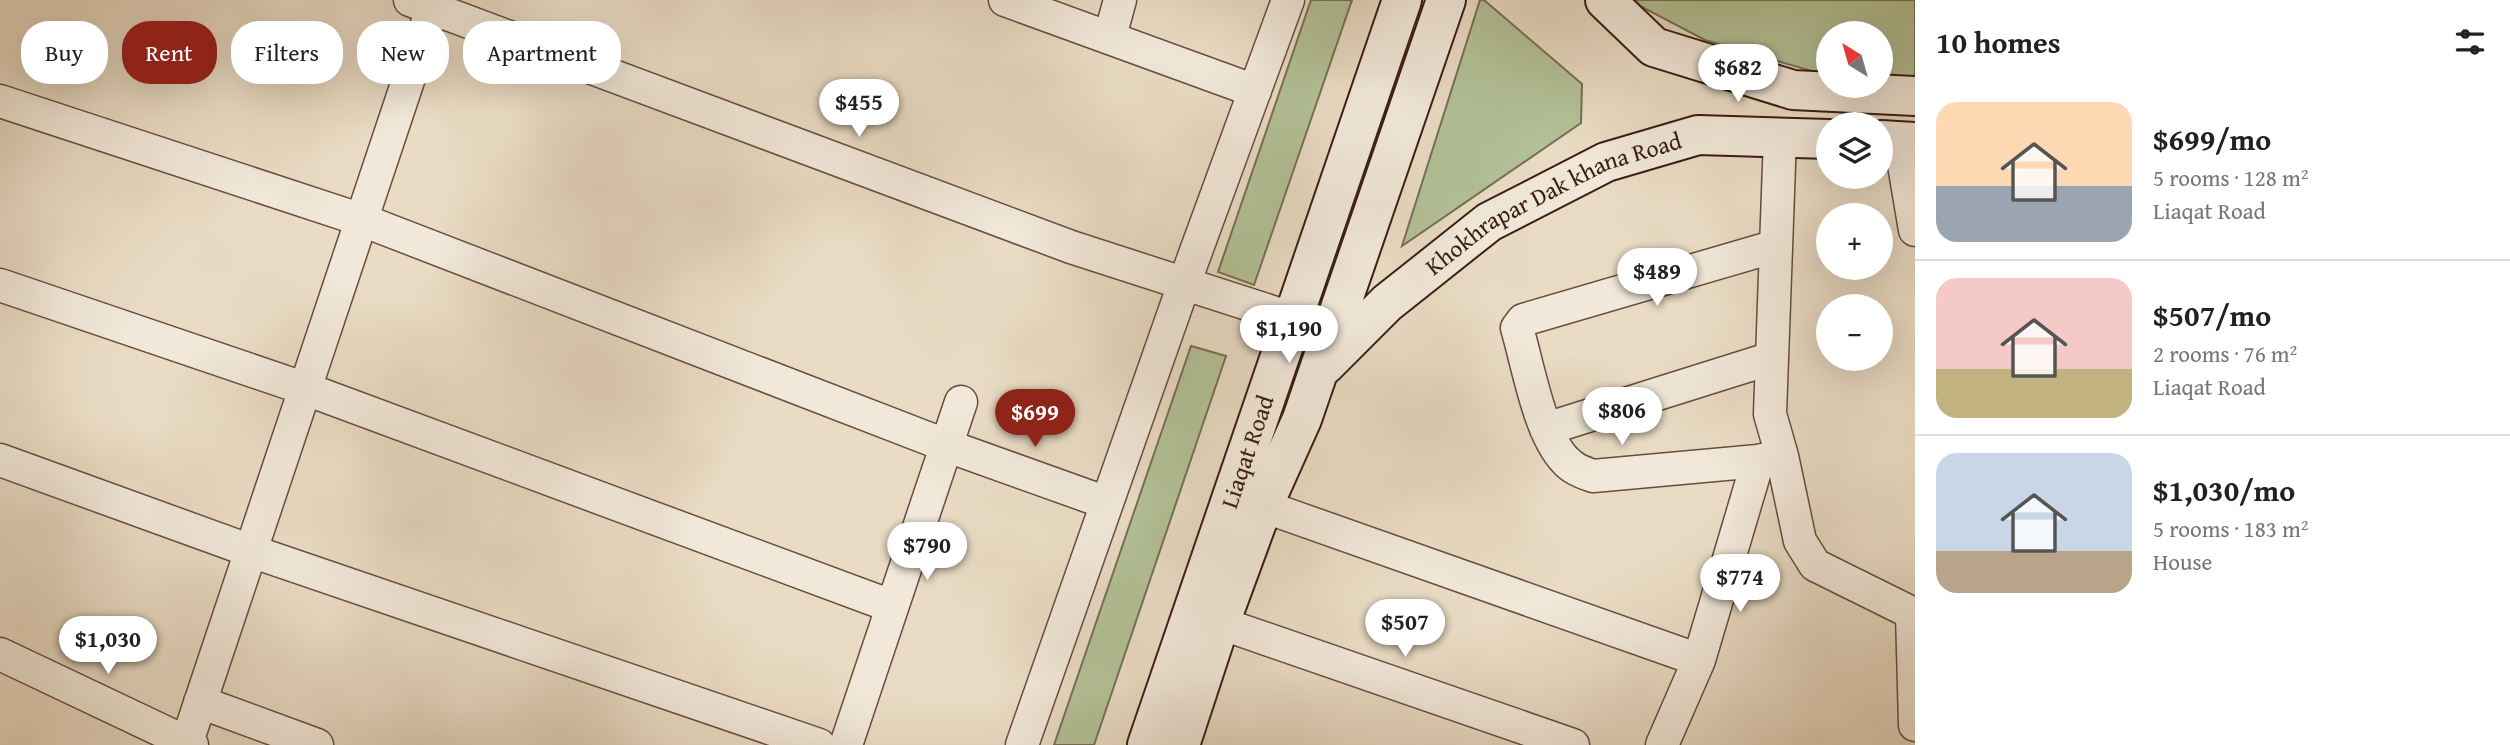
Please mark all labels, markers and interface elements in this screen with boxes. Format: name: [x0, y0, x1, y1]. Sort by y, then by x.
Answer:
text: 10 homes: [1936, 20, 2061, 64]
chip: Buy: [21, 21, 108, 84]
chip: Rent: [122, 21, 217, 84]
chip: Filters: [231, 21, 343, 84]
chip: New: [357, 21, 449, 84]
chip: Apartment: [463, 21, 621, 84]
north arrow: [1816, 21, 1894, 98]
map controls: [1816, 21, 1893, 371]
icon: filters: [2451, 23, 2489, 61]
pin: $682: [1697, 44, 1779, 104]
text: $682: [1714, 50, 1762, 83]
pin: $455: [818, 80, 900, 139]
text: $455: [835, 85, 883, 118]
button: layers: [1816, 112, 1893, 189]
text: $699/mo: [2153, 117, 2271, 161]
street label: Khokhrapar Dak khana Road: [1417, 123, 1686, 283]
icon: home: [1992, 130, 2076, 214]
text: 5 rooms · 128 m²: [2153, 161, 2308, 194]
text: Liaqat Road: [2153, 194, 2266, 227]
button: +: [1816, 203, 1893, 280]
pin: $489: [1616, 248, 1698, 308]
text: $489: [1633, 254, 1681, 287]
text: $507/mo: [2153, 293, 2271, 337]
button: −: [1816, 294, 1893, 371]
pin: $1,190: [1232, 306, 1346, 365]
icon: home: [1992, 306, 2076, 390]
text: $1,190: [1256, 311, 1322, 344]
text: 2 rooms · 76 m²: [2153, 337, 2297, 370]
text: Liaqat Road: [2153, 370, 2266, 403]
pin: $806: [1581, 388, 1663, 447]
pin: $699: [994, 390, 1076, 449]
street label: Liaqat Road: [1211, 390, 1283, 513]
text: $806: [1598, 393, 1646, 426]
text: $699: [1011, 395, 1059, 428]
text: $1,030/mo: [2153, 468, 2295, 512]
icon: home: [1992, 481, 2076, 565]
text: 5 rooms · 183 m²: [2153, 512, 2308, 545]
pin: $790: [886, 522, 968, 582]
text: $790: [903, 528, 951, 561]
text: House: [2153, 545, 2212, 578]
pin: $774: [1699, 554, 1781, 614]
text: $774: [1716, 560, 1764, 593]
pin: $507: [1364, 600, 1446, 659]
text: $507: [1381, 605, 1429, 638]
pin: $1,030: [51, 616, 165, 676]
text: $1,030: [75, 622, 141, 655]

